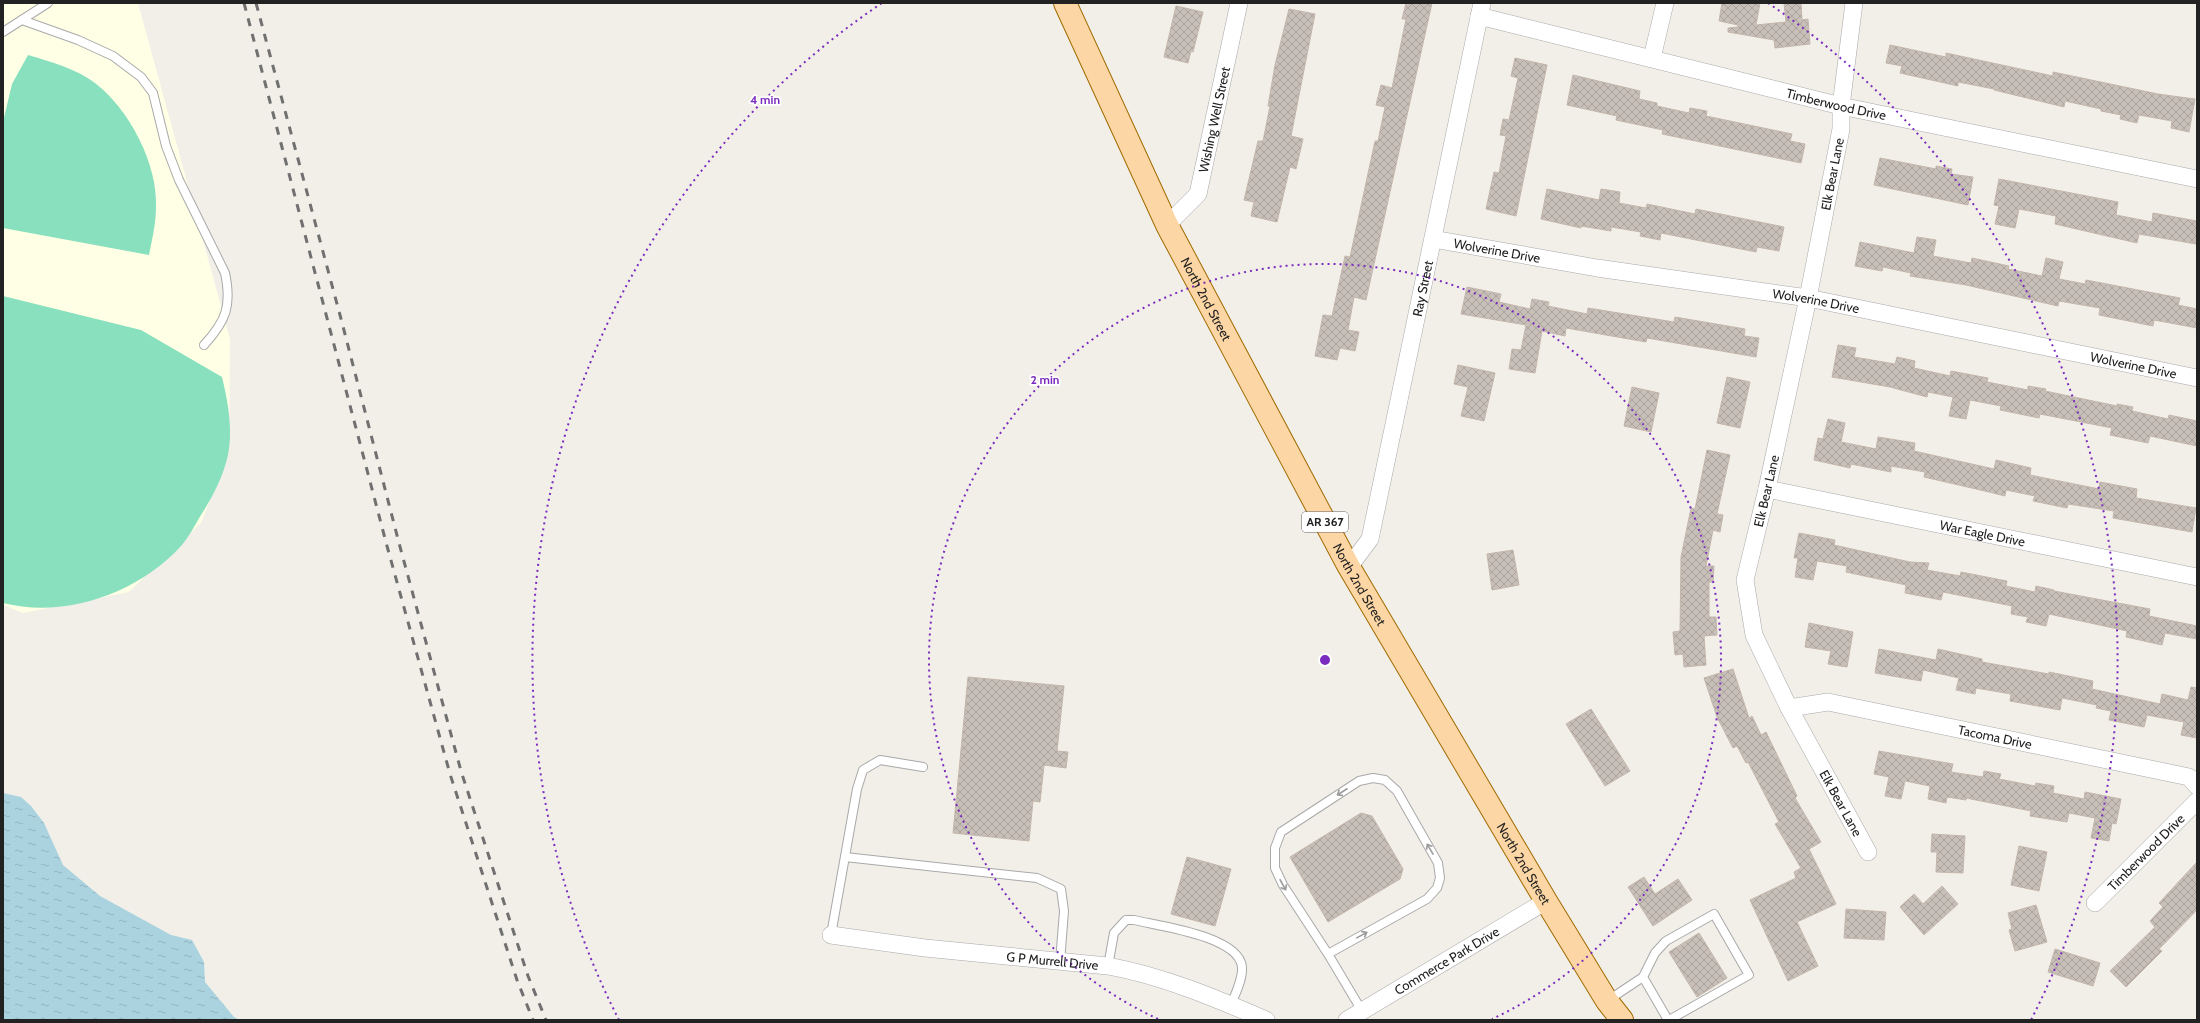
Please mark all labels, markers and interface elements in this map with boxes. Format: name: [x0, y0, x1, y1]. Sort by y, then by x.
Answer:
street label: Wishing Well Street: [1195, 65, 1233, 174]
street label: Timberwood Drive: [1785, 85, 1888, 123]
text: 4 min: [750, 92, 780, 107]
street label: Elk Bear Lane: [1817, 136, 1847, 212]
street label: Wolverine Drive: [1452, 235, 1542, 266]
street label: North 2nd Street: [1178, 254, 1235, 344]
street label: Ray Street: [1409, 258, 1436, 318]
street label: Wolverine Drive: [1772, 285, 1861, 316]
street label: Wolverine Drive: [2089, 348, 2178, 382]
text: 2 min: [1031, 372, 1059, 387]
street label: Elk Bear Lane: [1750, 453, 1782, 529]
road number: AR 367: [1302, 512, 1348, 532]
street label: War Eagle Drive: [1938, 517, 2027, 550]
street label: North 2nd Street: [1330, 540, 1390, 629]
centre of rings: [1318, 653, 1332, 667]
street label: Tacoma Drive: [1957, 721, 2034, 752]
street label: Elk Bear Lane: [1816, 767, 1866, 839]
one-way arrow: [1337, 788, 1348, 796]
street label: Timberwood Drive: [2104, 810, 2188, 894]
street label: North 2nd Street: [1494, 820, 1555, 908]
one-way arrow: [1426, 843, 1434, 855]
one-way arrow: [1280, 879, 1288, 891]
street label: Commerce Park Drive: [1391, 923, 1502, 998]
one-way arrow: [1356, 931, 1368, 938]
street label: G P Murrell Drive: [1006, 948, 1100, 973]

